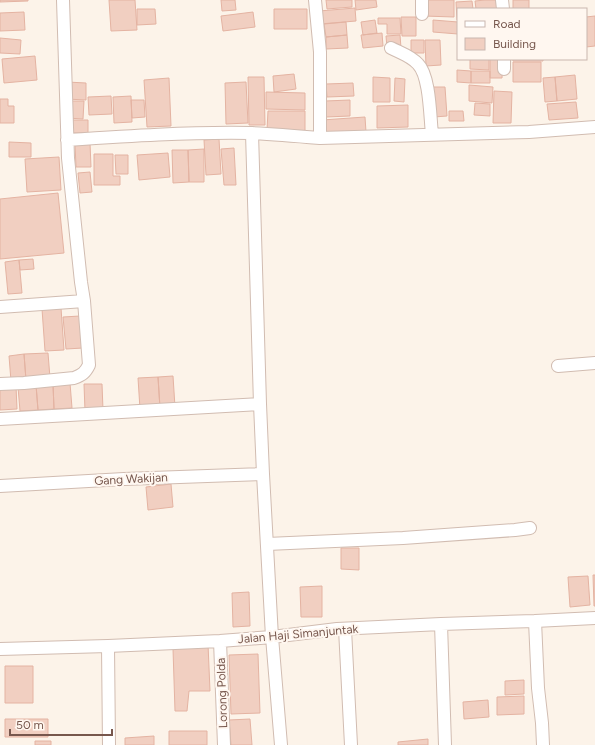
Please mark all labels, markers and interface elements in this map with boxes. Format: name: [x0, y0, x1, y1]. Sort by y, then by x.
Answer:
legend: [457, 8, 587, 60]
text: Road: [493, 17, 521, 31]
text: Building: [493, 37, 536, 51]
street label: Gang Wakijan: [94, 470, 168, 488]
street label: Jalan Haji Simanjuntak: [237, 622, 359, 646]
street label: Lorong Polda: [214, 658, 230, 728]
scale bar: [10, 711, 112, 737]
text: 50 m: [16, 718, 44, 732]

